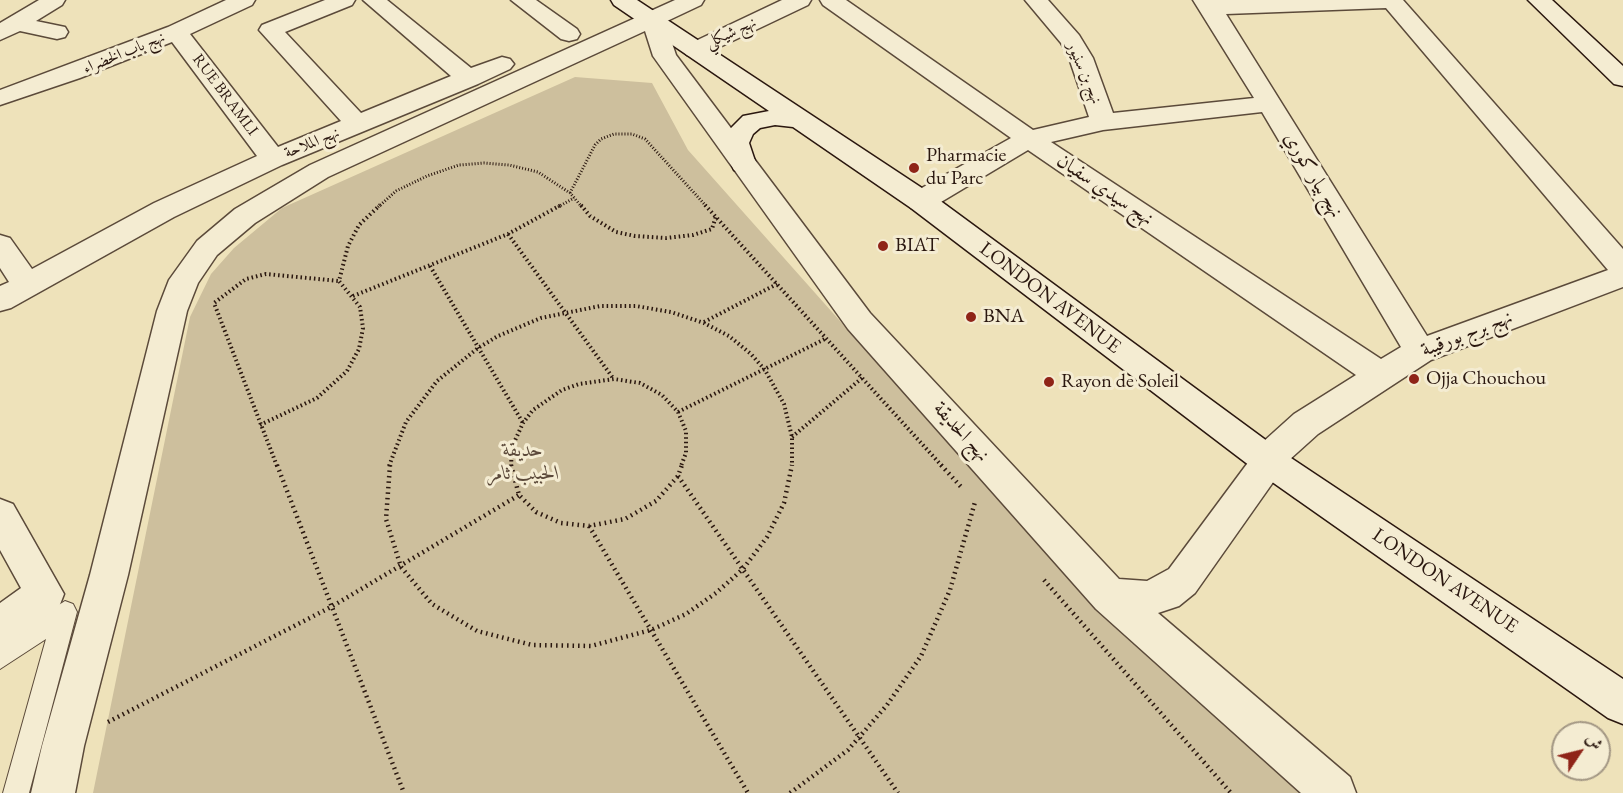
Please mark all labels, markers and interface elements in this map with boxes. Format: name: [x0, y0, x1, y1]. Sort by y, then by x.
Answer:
street label: نهج شيكلي: [703, 13, 759, 53]
street label: نهج باب الخضراء: [80, 28, 168, 78]
street label: نهج بن سنيور: [1062, 39, 1106, 107]
street label: RUE BRAMLI: [188, 50, 262, 140]
street label: نهج الملاحة: [282, 123, 342, 163]
street label: نهج بيار كوري: [1278, 128, 1348, 222]
place label: Pharmacie du Parc: [926, 144, 1006, 191]
street label: نهج سيدي سفيان: [1052, 149, 1158, 231]
marker: Pharmacie du Parc: [907, 161, 921, 175]
place label: BIAT: [895, 234, 939, 258]
street label: LONDON AVENUE: [975, 237, 1125, 359]
marker: BIAT: [876, 239, 890, 253]
place label: BNA: [983, 305, 1024, 329]
street label: نهج برج بورقيبة: [1418, 306, 1516, 362]
marker: BNA: [964, 310, 978, 324]
place label: Ojja Chouchou: [1426, 367, 1546, 391]
place label: Rayon de Soleil: [1061, 370, 1179, 394]
marker: Ojja Chouchou: [1407, 372, 1421, 386]
marker: Rayon de Soleil: [1042, 375, 1056, 389]
street label: نهج الحديقة: [928, 397, 994, 467]
park label: حديقة الحبيب ثامر: [486, 439, 560, 486]
street label: LONDON AVENUE: [1368, 523, 1522, 639]
north arrow: [1551, 721, 1611, 781]
text: ش: [1581, 729, 1608, 754]

